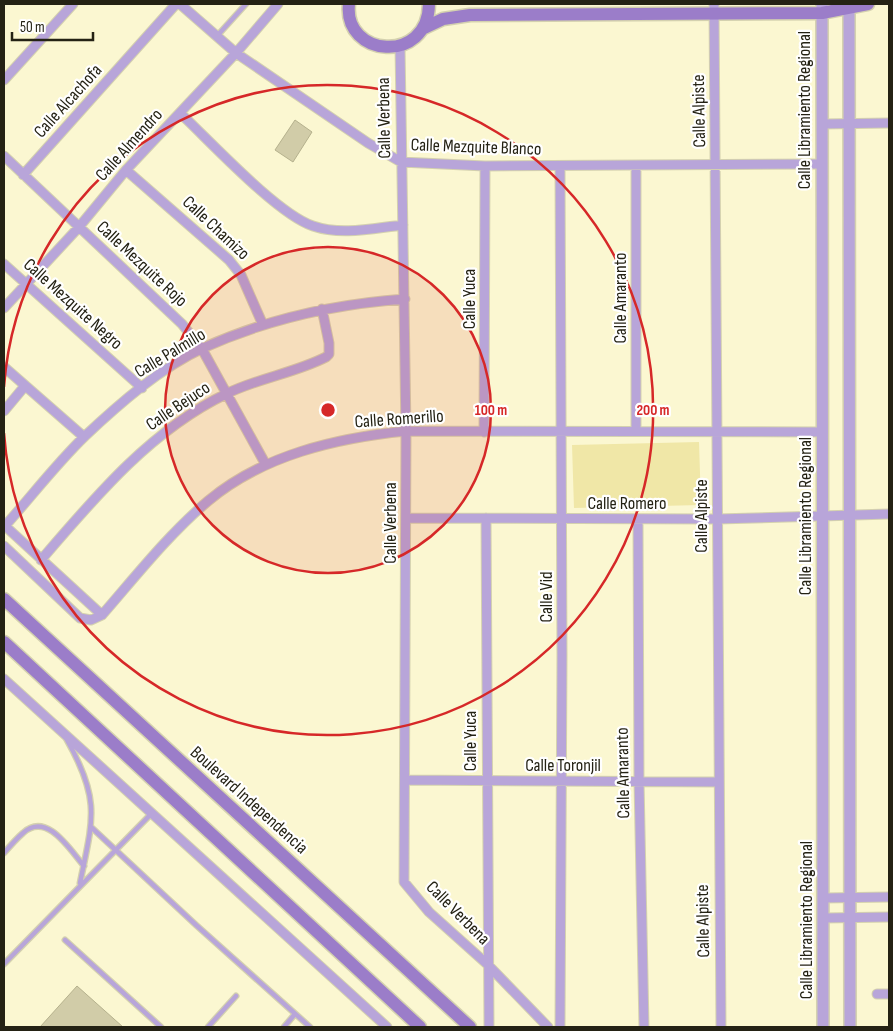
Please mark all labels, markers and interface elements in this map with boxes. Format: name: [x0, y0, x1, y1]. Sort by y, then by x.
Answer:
scale bar: [12, 10, 94, 42]
text: 50 m: [20, 18, 45, 37]
street label: Calle Libramiento Regional: [794, 31, 815, 189]
street label: Calle Alcachofa: [30, 60, 106, 142]
street label: Calle Alpiste: [688, 74, 710, 148]
street label: Calle Verbena: [373, 77, 395, 159]
street label: Calle Almendro: [91, 105, 167, 185]
street label: Calle Mezquite Blanco: [410, 134, 542, 160]
street label: Calle Chamizo: [178, 192, 254, 264]
street label: Calle Mezquite Rojo: [92, 217, 192, 311]
street label: Calle Amaranto: [610, 252, 631, 344]
street label: Calle Mezquite Negro: [19, 254, 127, 354]
street label: Calle Yuca: [459, 269, 480, 329]
street label: Calle Palmillo: [131, 324, 209, 382]
street label: Calle Bejuco: [142, 377, 214, 435]
centre of rings: [319, 401, 337, 419]
text: 100 m: [475, 401, 507, 420]
text: 200 m: [636, 401, 670, 420]
street label: Calle Romerillo: [354, 405, 444, 433]
street label: Calle Libramiento Regional: [795, 437, 816, 595]
street label: Calle Alpiste: [691, 479, 712, 553]
street label: Calle Verbena: [380, 482, 401, 564]
street label: Calle Romero: [588, 493, 666, 514]
street label: Calle Vid: [536, 571, 557, 623]
street label: Calle Yuca: [460, 711, 481, 771]
street label: Calle Amaranto: [612, 727, 634, 819]
street label: Boulevard Independencia: [186, 742, 312, 858]
street label: Calle Toronjil: [525, 755, 601, 776]
street label: Calle Libramiento Regional: [796, 841, 817, 999]
street label: Calle Verbena: [422, 877, 494, 949]
street label: Calle Alpiste: [692, 884, 714, 958]

